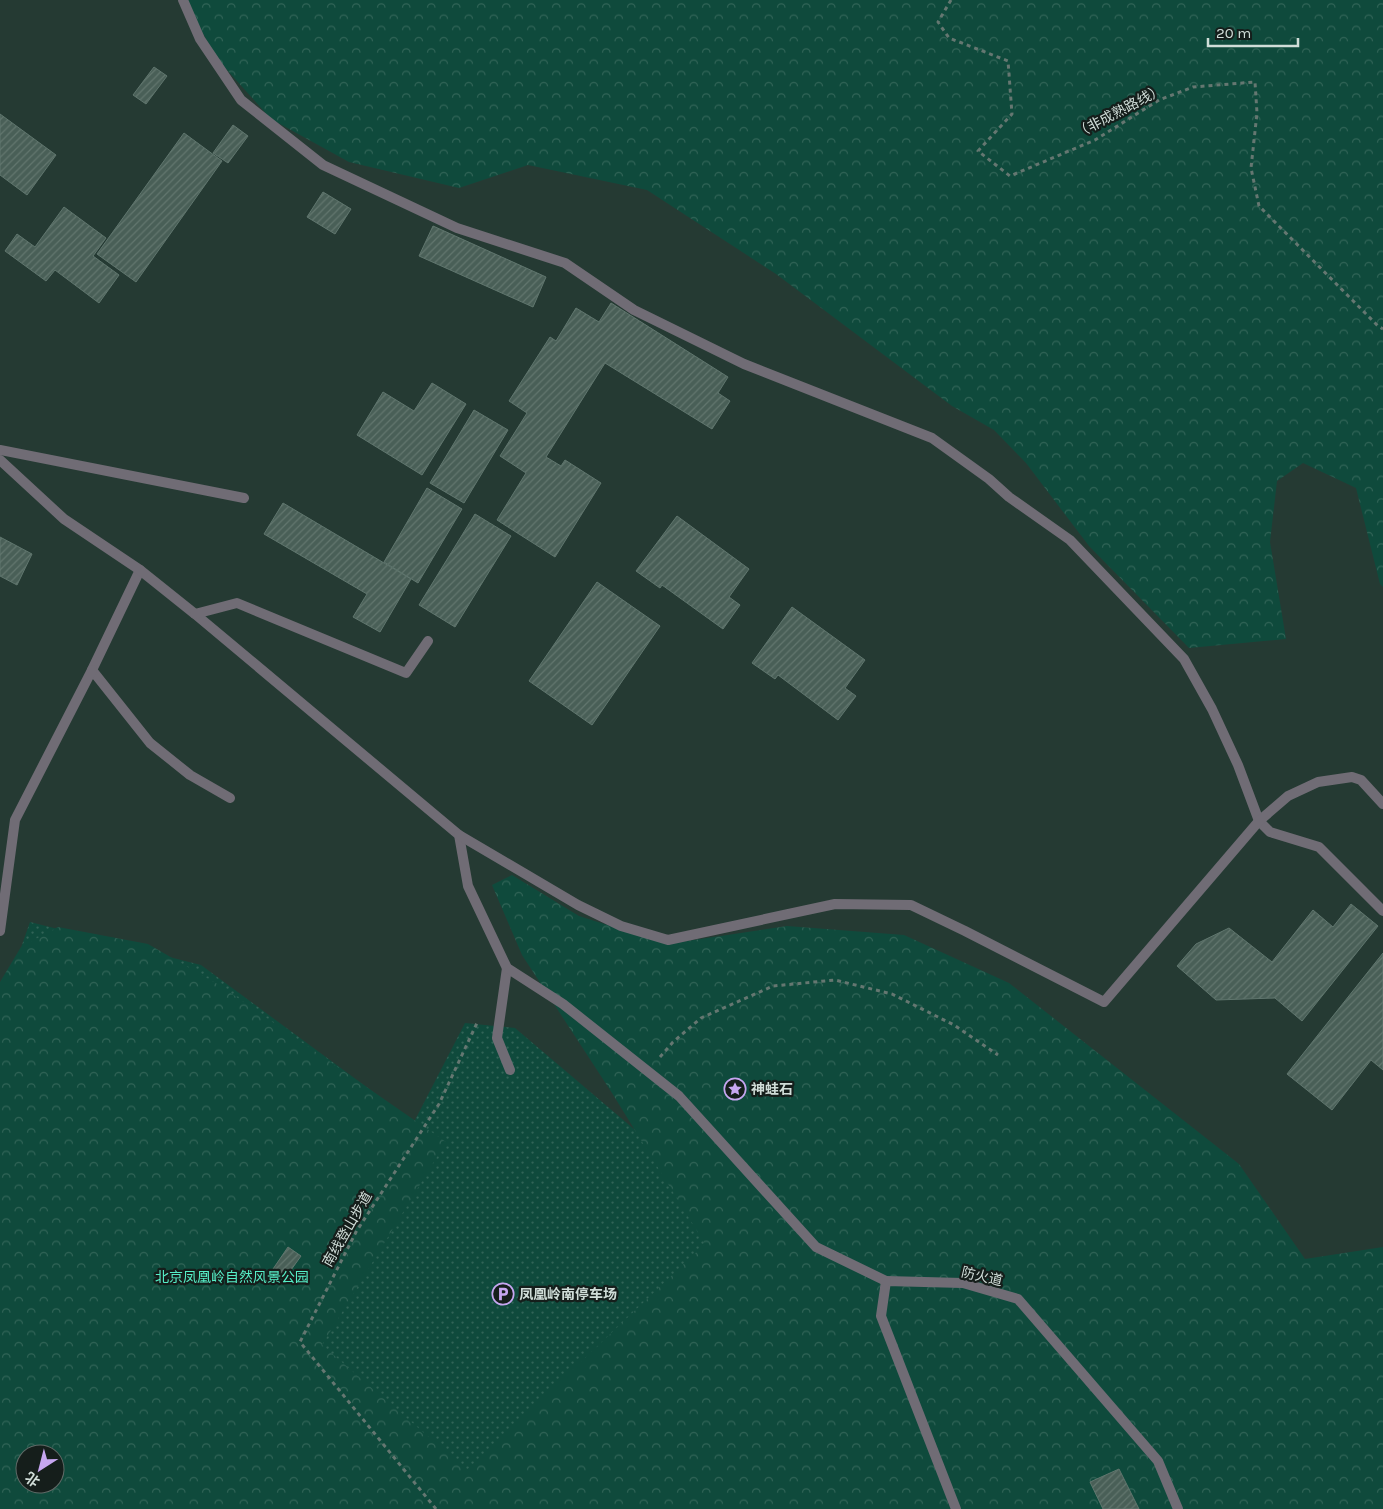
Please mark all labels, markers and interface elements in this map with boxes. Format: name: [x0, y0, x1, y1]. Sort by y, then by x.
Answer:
scale bar: [1208, 15, 1298, 47]
text: 20 m: [1216, 24, 1251, 42]
street label: （非成熟路线）: [1072, 81, 1166, 142]
place icon: 神蛙石: [723, 1077, 747, 1101]
place label: 神蛙石: [751, 1081, 793, 1098]
street label: 南线登山步道: [319, 1189, 376, 1270]
street label: 防火道: [960, 1263, 1004, 1289]
park label: 北京凤凰岭自然风景公园: [155, 1269, 309, 1286]
parking icon: 凤凰岭南停车场: [491, 1282, 515, 1306]
place label: 凤凰岭南停车场: [519, 1286, 617, 1303]
north arrow: [15, 1444, 65, 1494]
text: 北: [22, 1468, 43, 1490]

